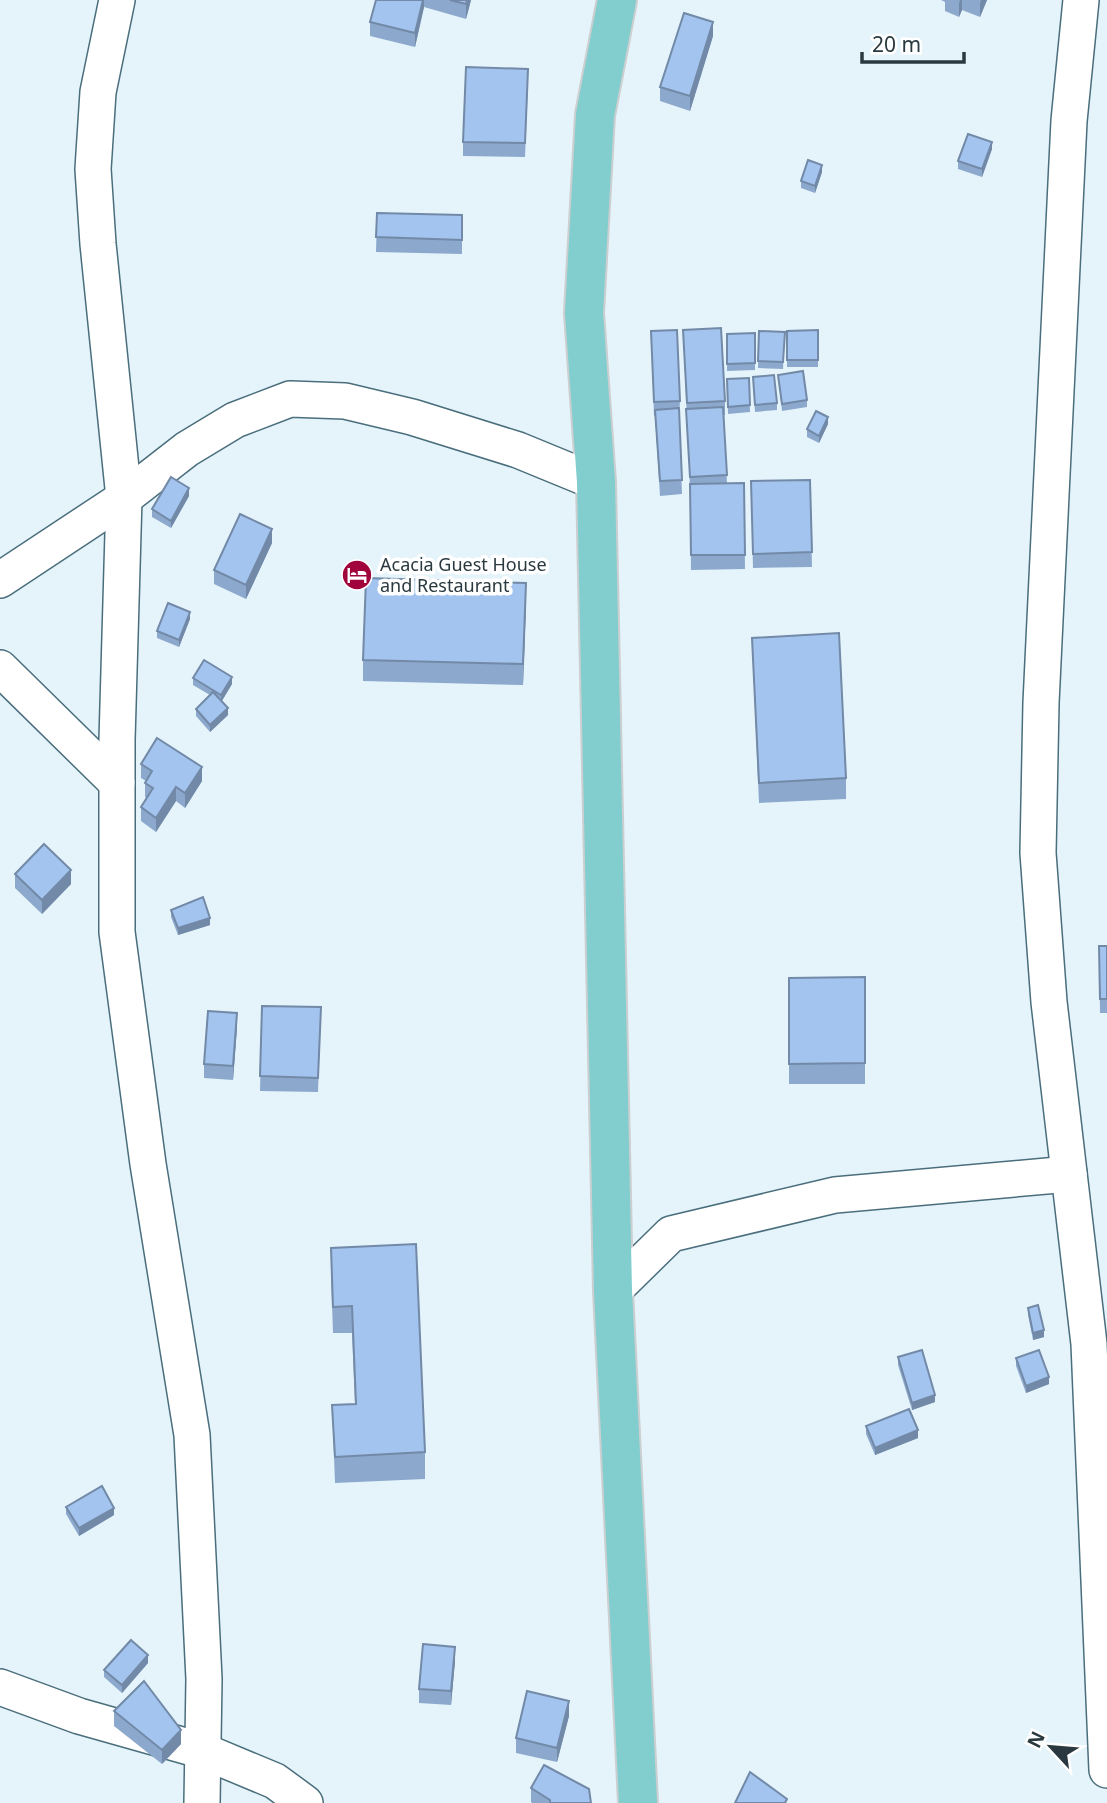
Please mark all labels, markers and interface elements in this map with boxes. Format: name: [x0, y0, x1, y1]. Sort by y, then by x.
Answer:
scale bar: [862, 21, 964, 65]
text: 20 m: [872, 30, 921, 58]
place label: Acacia Guest House and Restaurant: [380, 552, 547, 597]
hotel icon: Acacia Guest House and Restaurant: [340, 558, 374, 592]
north arrow: [1016, 1712, 1086, 1782]
text: N: [1021, 1727, 1051, 1752]

